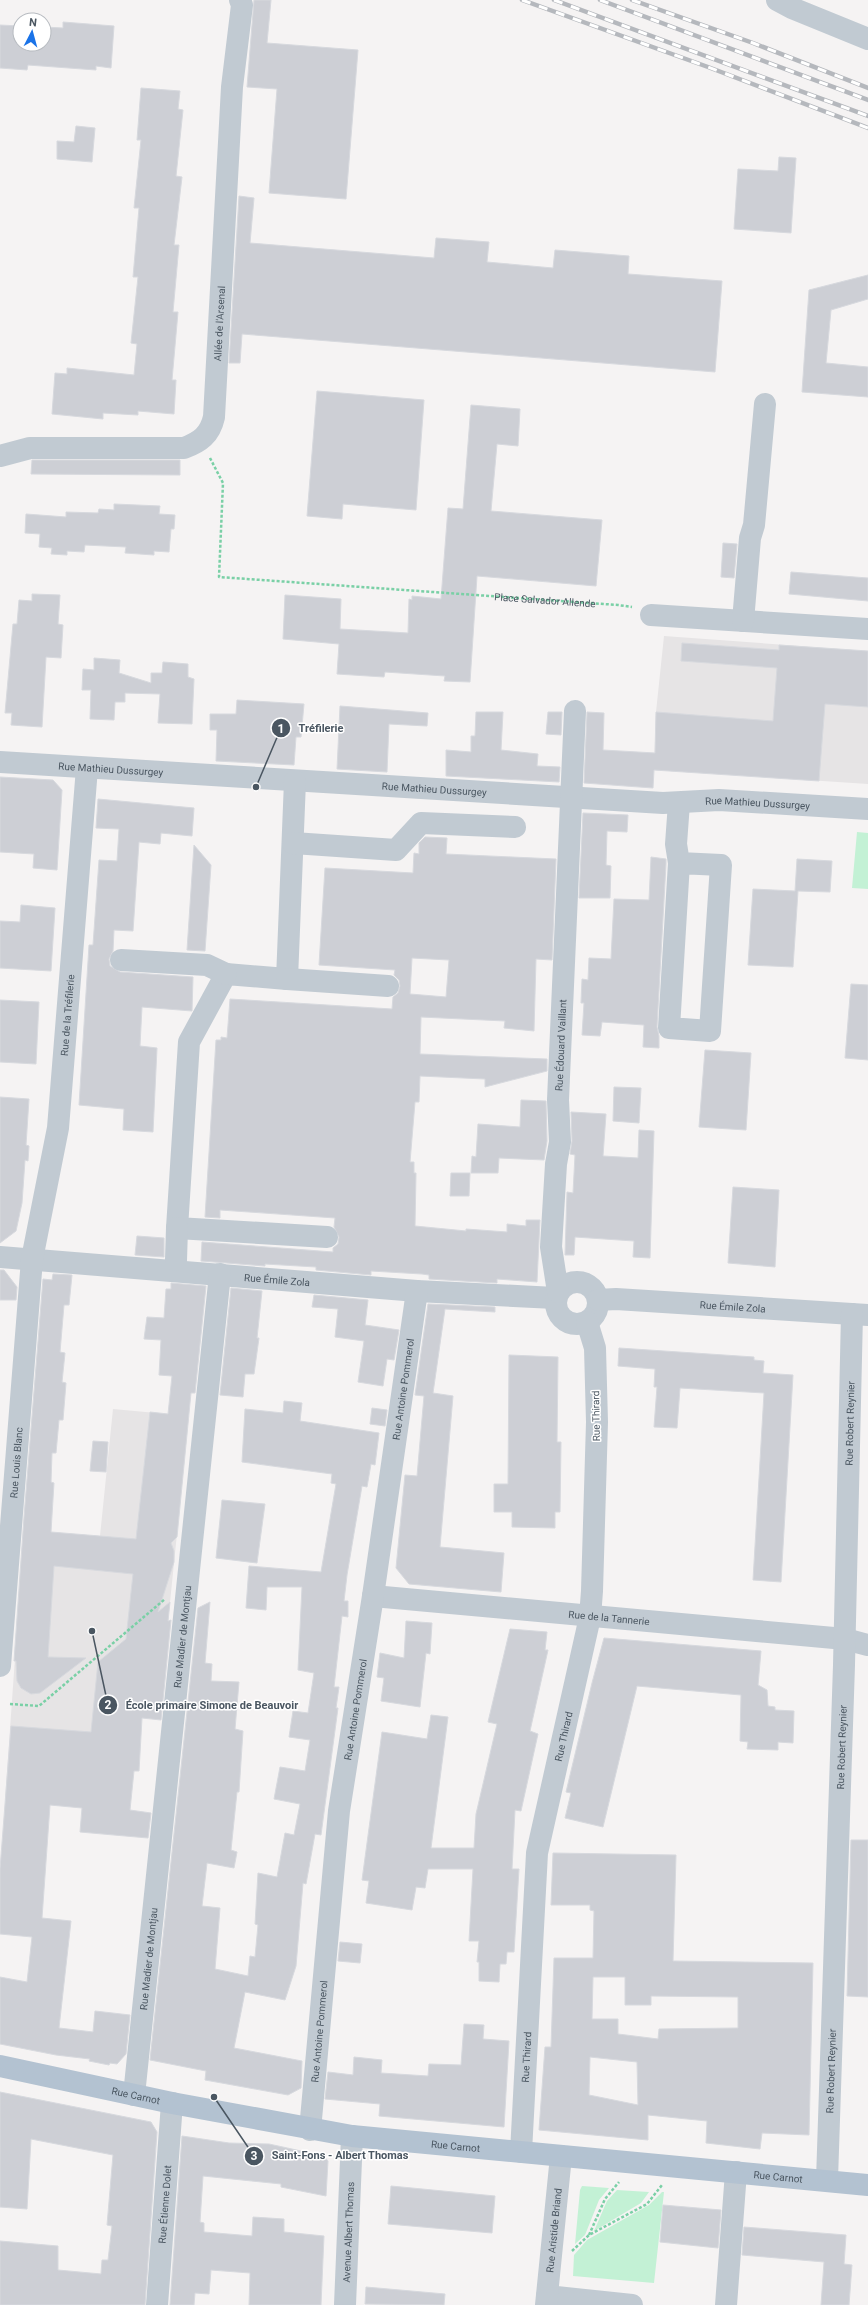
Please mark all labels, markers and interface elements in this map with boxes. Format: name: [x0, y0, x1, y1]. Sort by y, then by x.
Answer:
north arrow: [12, 12, 52, 52]
text: N: [28, 16, 38, 29]
street label: Allée de l'Arsenal: [212, 286, 227, 362]
street label: Place Salvador Allende: [494, 591, 596, 609]
callout: Tréfilerie: [271, 717, 352, 740]
text: 1: [278, 722, 284, 736]
text: Tréfilerie: [299, 722, 343, 735]
street label: Rue Mathieu Dussurgey: [58, 760, 164, 778]
street label: Rue Mathieu Dussurgey: [381, 780, 487, 798]
street label: Rue Mathieu Dussurgey: [705, 794, 811, 811]
street label: Rue de la Tréfilerie: [58, 974, 76, 1056]
street label: Rue Édouard Vaillant: [553, 999, 568, 1091]
street label: Rue Émile Zola: [244, 1271, 310, 1288]
street label: Rue Émile Zola: [699, 1299, 766, 1314]
street label: Rue Antoine Pommerol: [390, 1338, 416, 1441]
street label: Rue Robert Reynier: [843, 1380, 856, 1466]
street label: Rue Thirard: [590, 1391, 602, 1441]
street label: Rue Louis Blanc: [8, 1427, 24, 1498]
street label: Rue Madier de Montjau: [171, 1585, 193, 1688]
street label: Rue de la Tannerie: [568, 1608, 650, 1627]
street label: Rue Antoine Pommerol: [342, 1658, 368, 1761]
callout: École primaire Simone de Beauvoir: [98, 1694, 306, 1717]
text: 2: [105, 1698, 112, 1712]
text: École primaire Simone de Beauvoir: [126, 1699, 298, 1712]
street label: Rue Robert Reynier: [834, 1704, 848, 1790]
street label: Rue Thirard: [552, 1710, 574, 1762]
street label: Rue Madier de Montjau: [137, 1907, 159, 2011]
street label: Rue Antoine Pommerol: [309, 1980, 329, 2083]
street label: Rue Robert Reynier: [824, 2028, 838, 2113]
street label: Rue Thirard: [519, 2031, 533, 2083]
street label: Rue Carnot: [111, 2085, 161, 2106]
street label: Rue Carnot: [431, 2138, 481, 2154]
callout: Saint-Fons - Albert Thomas: [244, 2144, 417, 2167]
text: 3: [251, 2149, 258, 2163]
text: Saint-Fons - Albert Thomas: [272, 2149, 409, 2162]
street label: Rue Étienne Dolet: [156, 2165, 173, 2244]
street label: Rue Carnot: [753, 2169, 803, 2184]
street label: Avenue Albert Thomas: [340, 2181, 356, 2283]
street label: Rue Aristide Briand: [544, 2188, 563, 2273]

